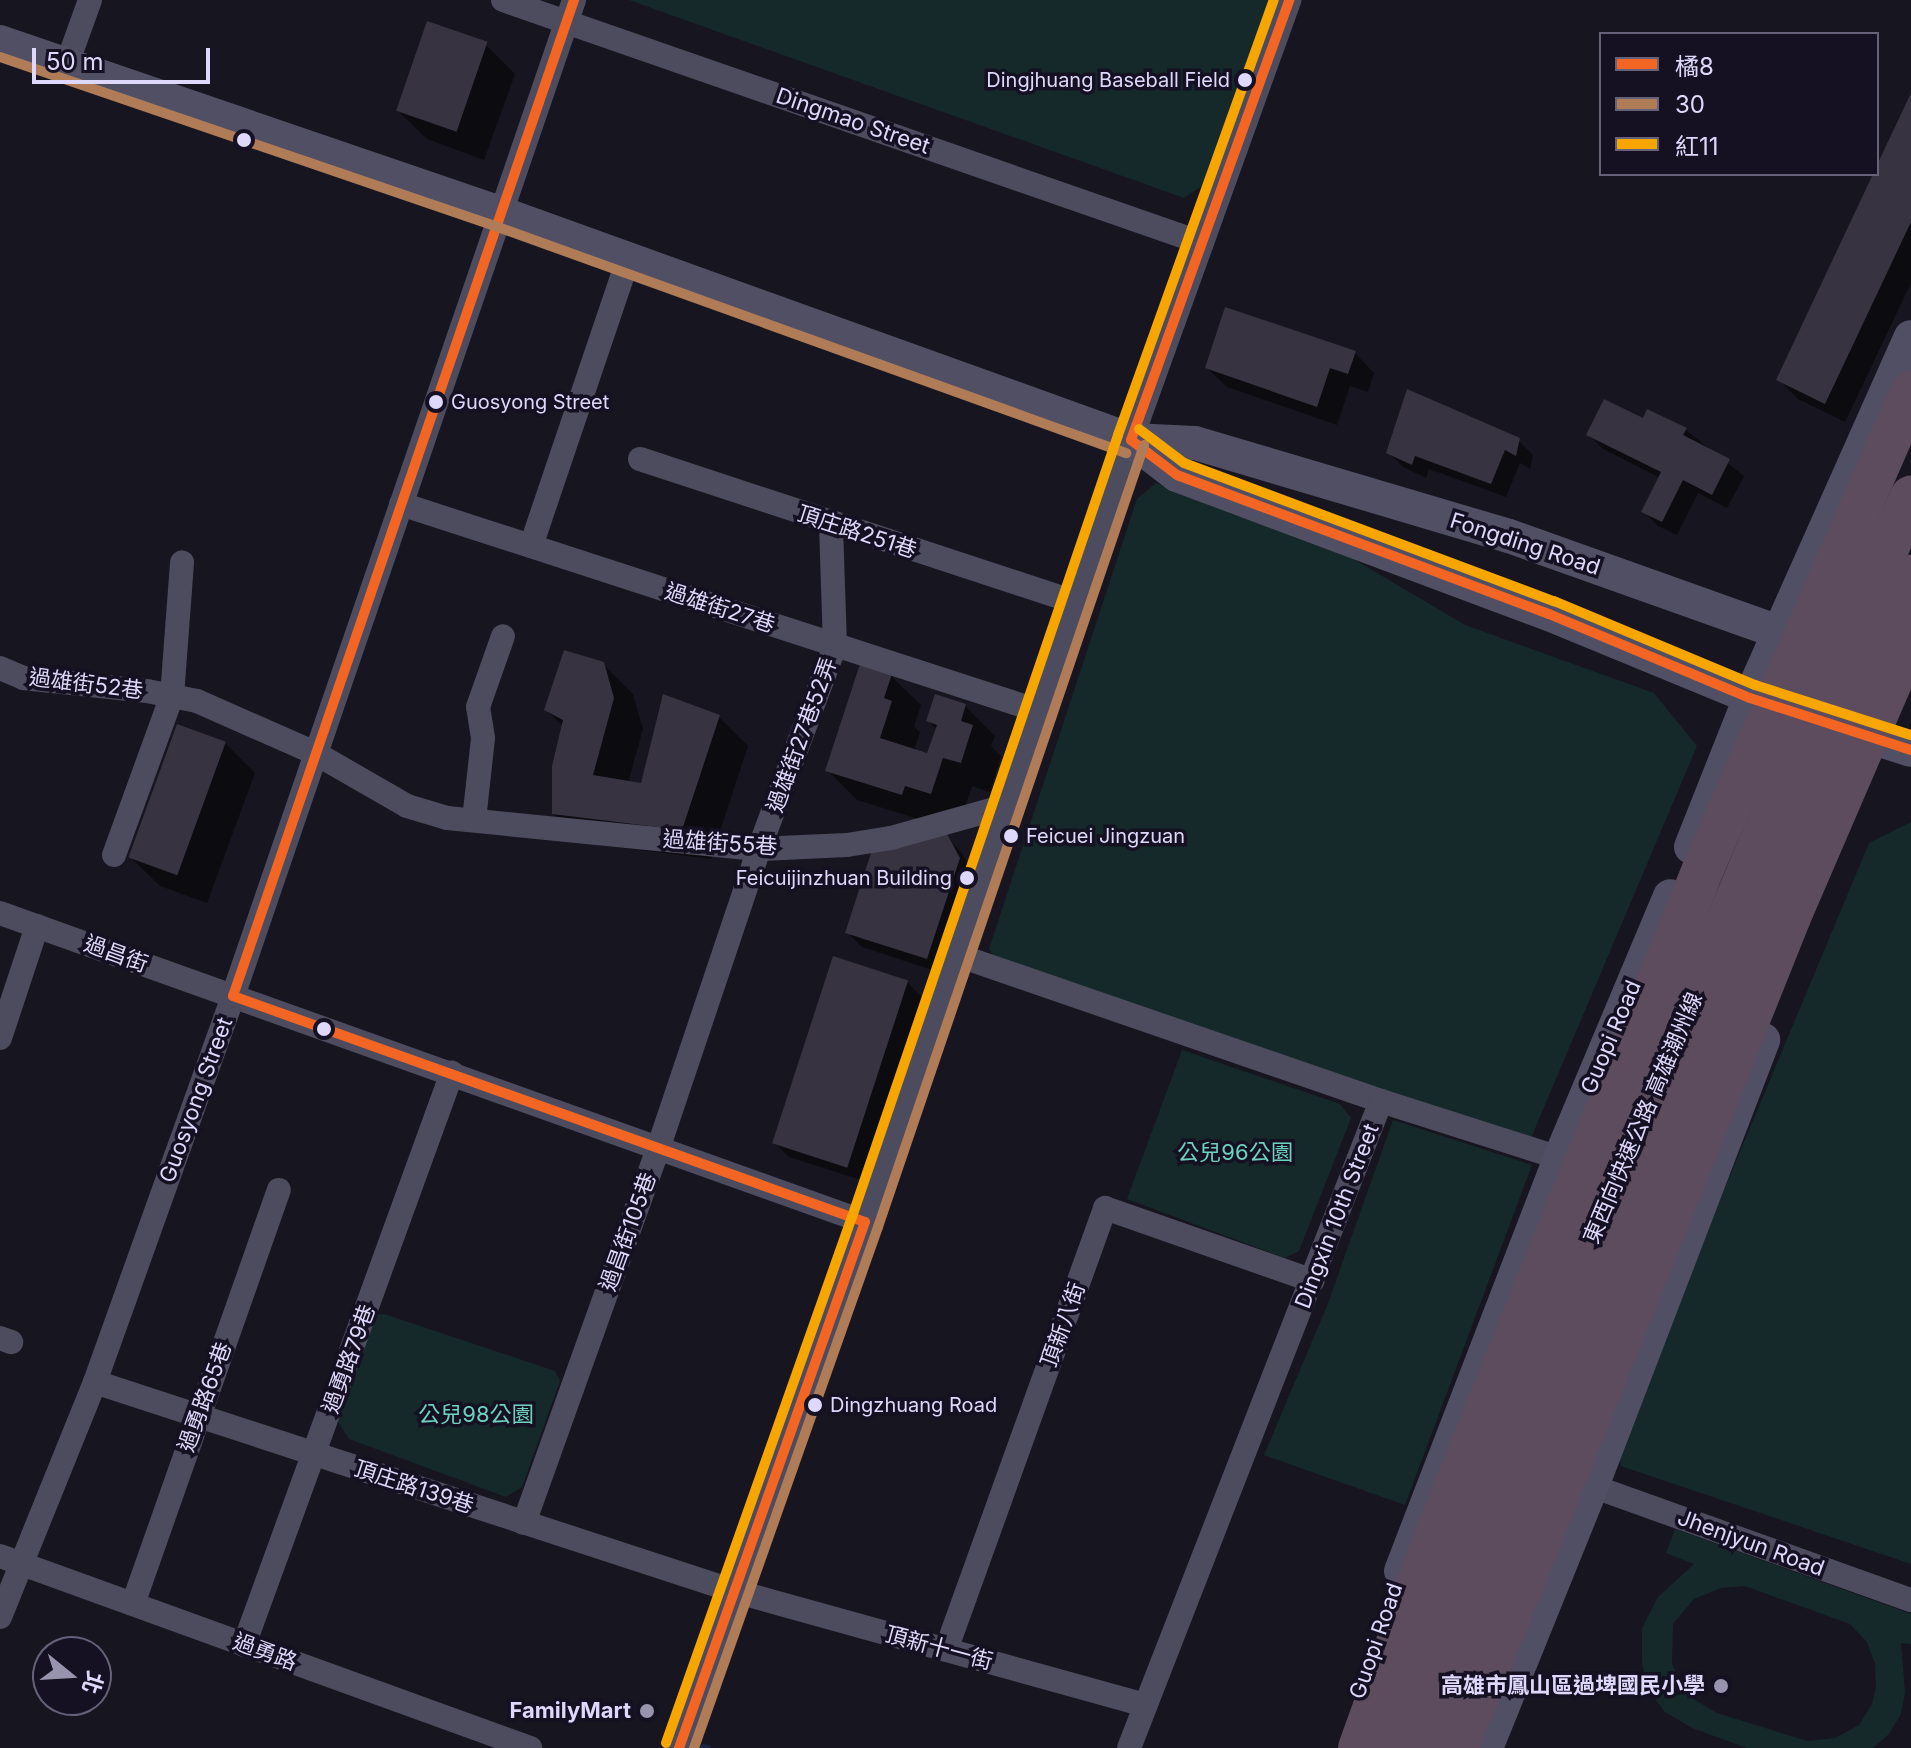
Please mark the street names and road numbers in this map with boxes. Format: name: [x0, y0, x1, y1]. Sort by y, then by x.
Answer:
street label: Dingmao Street: [773, 82, 933, 160]
street label: 頂庄路251巷: [794, 500, 920, 564]
street label: Fongding Road: [1447, 507, 1603, 581]
street label: 過雄街27巷: [662, 578, 778, 638]
street label: 過雄街27巷52弄: [762, 654, 842, 816]
street label: 過雄街52巷: [27, 664, 145, 704]
street label: 過雄街55巷: [662, 826, 778, 860]
street label: 過昌街: [80, 930, 152, 978]
street label: Guopi Road: [1575, 976, 1647, 1098]
street label: 東西向快速公路 高雄潮州線: [1578, 988, 1708, 1248]
street label: Guosyong Street: [154, 1014, 238, 1186]
street label: Dingxin 10th Street: [1290, 1120, 1384, 1312]
street label: 過昌街105巷: [594, 1169, 662, 1295]
street label: 頂新八街: [1036, 1279, 1090, 1371]
street label: 過勇路79巷: [317, 1301, 381, 1417]
street label: 過勇路65巷: [173, 1338, 237, 1456]
street label: 頂庄路139巷: [351, 1455, 477, 1519]
street label: Jhenjyun Road: [1674, 1504, 1828, 1582]
street label: Guopi Road: [1344, 1580, 1408, 1702]
street label: 頂新十一街: [882, 1621, 996, 1675]
street label: 過勇路: [229, 1628, 301, 1676]

